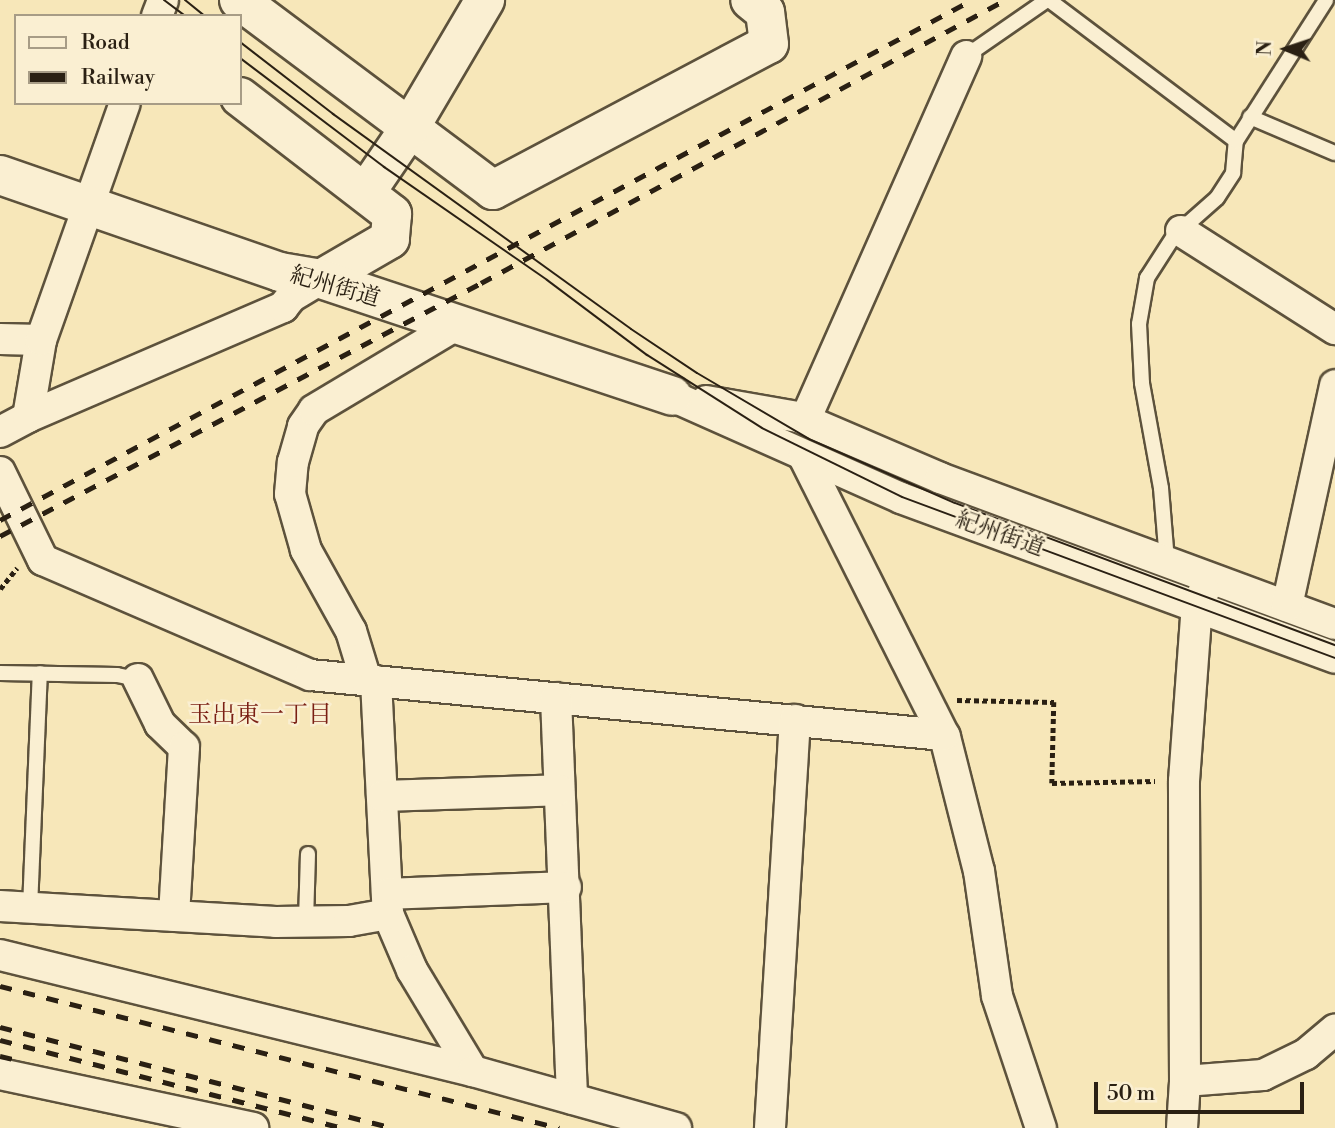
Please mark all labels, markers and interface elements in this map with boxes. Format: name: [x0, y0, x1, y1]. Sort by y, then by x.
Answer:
legend: [14, 14, 242, 105]
north arrow: [1251, 14, 1321, 84]
text: Road: [81, 30, 130, 56]
text: N: [1253, 40, 1277, 56]
text: Railway: [81, 65, 155, 91]
street label: 紀州街道: [287, 261, 383, 313]
street label: 紀州街道: [952, 505, 1048, 563]
district label: 玉出東一丁目: [188, 702, 332, 730]
scale bar: [1097, 1068, 1307, 1112]
text: 50 m: [1107, 1081, 1155, 1107]

